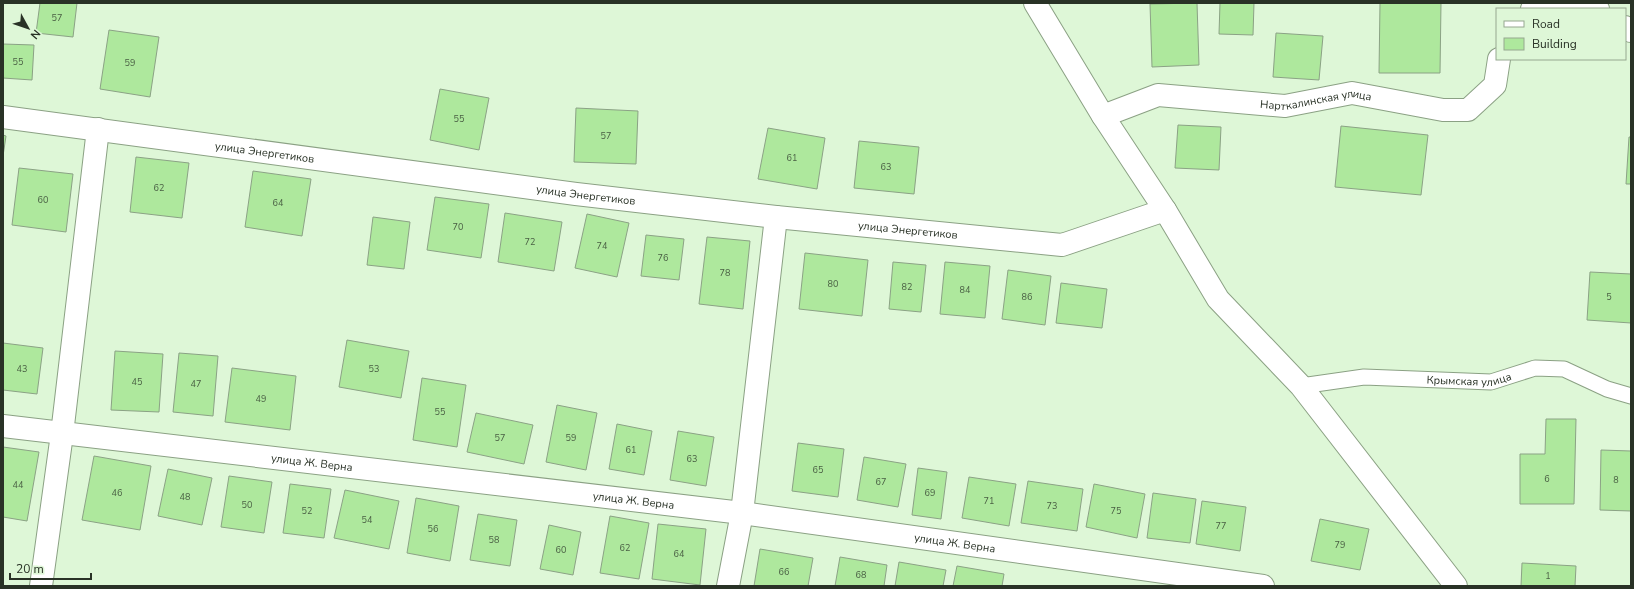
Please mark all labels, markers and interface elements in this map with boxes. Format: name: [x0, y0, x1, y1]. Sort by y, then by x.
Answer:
north arrow: [8, 8, 48, 48]
legend: [1496, 8, 1626, 60]
house number: 57: [52, 12, 62, 24]
text: Road: [1532, 16, 1560, 32]
text: N: [27, 26, 44, 42]
text: Building: [1532, 36, 1577, 52]
house number: 55: [13, 56, 23, 68]
house number: 59: [125, 57, 135, 69]
street label: Нарткалинская улица: [1259, 86, 1373, 114]
house number: 55: [454, 113, 464, 125]
house number: 57: [601, 130, 611, 142]
street label: улица Энергетиков: [214, 139, 315, 167]
house number: 61: [787, 152, 797, 164]
house number: 63: [881, 161, 891, 173]
house number: 62: [154, 182, 164, 194]
street label: улица Энергетиков: [535, 182, 636, 209]
house number: 60: [38, 194, 48, 206]
house number: 64: [273, 197, 284, 209]
street label: улица Энергетиков: [857, 218, 958, 243]
house number: 70: [453, 221, 463, 233]
house number: 72: [525, 236, 535, 248]
house number: 74: [597, 240, 608, 252]
house number: 76: [658, 252, 668, 264]
house number: 78: [720, 267, 730, 279]
house number: 80: [828, 278, 838, 290]
house number: 82: [902, 281, 912, 293]
house number: 84: [960, 284, 971, 296]
house number: 86: [1022, 291, 1032, 303]
house number: 5: [1606, 291, 1612, 303]
house number: 43: [17, 363, 27, 375]
house number: 53: [369, 363, 379, 375]
street label: Крымская улица: [1426, 369, 1513, 390]
house number: 45: [132, 376, 142, 388]
house number: 47: [191, 378, 201, 390]
house number: 49: [256, 393, 266, 405]
house number: 55: [435, 406, 445, 418]
house number: 57: [495, 432, 505, 444]
house number: 59: [566, 432, 576, 444]
house number: 61: [626, 444, 636, 456]
street label: улица Ж. Верна: [270, 451, 353, 475]
house number: 63: [687, 453, 697, 465]
house number: 65: [813, 464, 823, 476]
house number: 6: [1544, 473, 1550, 485]
house number: 8: [1613, 474, 1619, 486]
house number: 67: [876, 476, 886, 488]
house number: 44: [13, 479, 24, 491]
house number: 46: [112, 487, 122, 499]
house number: 69: [925, 487, 935, 499]
street label: улица Ж. Верна: [592, 488, 675, 513]
house number: 48: [180, 491, 190, 503]
house number: 71: [984, 495, 994, 507]
house number: 50: [242, 499, 252, 511]
house number: 73: [1047, 500, 1057, 512]
house number: 52: [302, 505, 312, 517]
house number: 75: [1111, 505, 1121, 517]
house number: 54: [362, 514, 373, 526]
house number: 77: [1216, 520, 1226, 532]
house number: 56: [428, 523, 438, 535]
street label: улица Ж. Верна: [913, 530, 996, 556]
house number: 58: [489, 534, 499, 546]
house number: 79: [1335, 539, 1345, 551]
house number: 62: [620, 542, 630, 554]
house number: 60: [556, 544, 566, 556]
house number: 64: [674, 548, 685, 560]
scale bar: [10, 555, 91, 581]
text: 20 m: [16, 561, 44, 577]
house number: 66: [779, 566, 789, 578]
house number: 68: [856, 569, 866, 581]
house number: 1: [1545, 570, 1551, 582]

